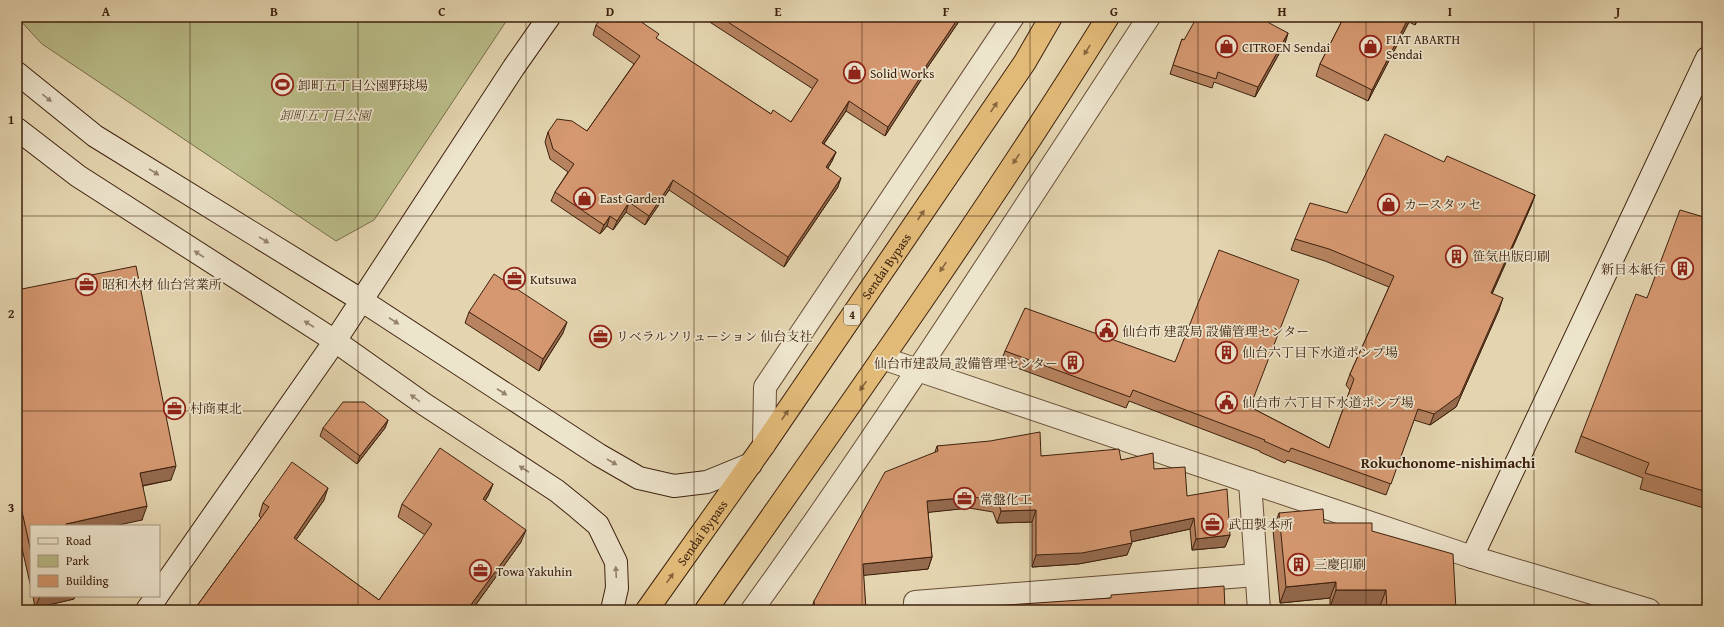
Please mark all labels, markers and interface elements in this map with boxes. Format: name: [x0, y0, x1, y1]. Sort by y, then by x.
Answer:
text: A: [102, 2, 111, 21]
text: B: [270, 2, 278, 21]
text: C: [438, 2, 446, 21]
text: D: [606, 2, 614, 21]
text: E: [775, 2, 782, 21]
text: F: [943, 2, 950, 21]
text: G: [1110, 2, 1118, 21]
text: H: [1277, 2, 1287, 21]
text: I: [1448, 2, 1452, 21]
text: J: [1614, 2, 1621, 21]
place label: FIAT ABARTH Sendai: [1386, 30, 1460, 64]
shop icon: FIAT ABARTH Sendai: [1357, 33, 1383, 59]
shop icon: CITROEN Sendai: [1214, 34, 1240, 60]
place label: CITROEN Sendai: [1242, 38, 1331, 57]
one-way arrow: [1083, 45, 1091, 55]
shop icon: Solid Works: [841, 60, 867, 86]
place label: Solid Works: [870, 64, 934, 83]
sports icon: 卸町五丁目公園野球場: [270, 72, 296, 98]
place label: 卸町五丁目公園野球場: [298, 76, 428, 95]
one-way arrow: [42, 93, 53, 102]
one-way arrow: [990, 102, 998, 113]
park label: 卸町五丁目公園: [279, 106, 372, 125]
text: 1: [8, 110, 14, 129]
one-way arrow: [1012, 154, 1020, 164]
one-way arrow: [149, 168, 159, 176]
shop icon: East Garden: [571, 185, 597, 211]
place label: East Garden: [600, 189, 665, 208]
shop icon: カースタッセ: [1375, 191, 1401, 217]
place label: カースタッセ: [1404, 195, 1481, 214]
one-way arrow: [917, 209, 925, 220]
street label: Sendai Bypass: [857, 229, 916, 303]
one-way arrow: [258, 237, 270, 244]
building icon: 笹気出版印刷: [1443, 243, 1469, 269]
place label: 笹気出版印刷: [1472, 247, 1550, 266]
one-way arrow: [193, 250, 205, 257]
building icon: 新日本紙行: [1669, 256, 1695, 282]
place label: 新日本紙行: [1601, 260, 1666, 279]
one-way arrow: [940, 261, 947, 273]
office icon: Kutsuwa: [501, 266, 527, 292]
place label: Kutsuwa: [530, 270, 578, 289]
office icon: 昭和木材 仙台営業所: [73, 271, 99, 297]
place label: 昭和木材 仙台営業所: [102, 275, 222, 294]
text: 2: [8, 304, 15, 323]
road number: 4: [844, 305, 860, 325]
one-way arrow: [388, 317, 399, 325]
public building icon: 仙台市 建設局 設備管理センター: [1094, 318, 1120, 344]
one-way arrow: [304, 320, 314, 328]
place label: 仙台市 建設局 設備管理センター: [1122, 322, 1309, 341]
office icon: リベラルソリューション 仙台支社: [588, 323, 614, 349]
place label: リベラルソリューション 仙台支社: [616, 327, 812, 346]
building icon: 仙台六丁目下水道ポンプ場: [1213, 339, 1239, 365]
place label: 仙台六丁目下水道ポンプ場: [1242, 343, 1398, 362]
building icon: 仙台市建設局 設備管理センター: [1060, 350, 1086, 376]
place label: 仙台市建設局 設備管理センター: [874, 354, 1058, 373]
one-way arrow: [859, 381, 867, 391]
one-way arrow: [497, 388, 508, 396]
public building icon: 仙台市 六丁目下水道ポンプ場: [1213, 389, 1239, 415]
place label: 仙台市 六丁目下水道ポンプ場: [1242, 393, 1414, 412]
one-way arrow: [410, 394, 421, 402]
office icon: 村商東北: [162, 395, 188, 421]
place label: 村商東北: [190, 399, 242, 418]
one-way arrow: [781, 409, 789, 420]
district label: Rokuchonome-nishimachi: [1361, 452, 1536, 473]
one-way arrow: [606, 459, 618, 466]
one-way arrow: [518, 466, 530, 473]
office icon: 常盤化工: [951, 486, 977, 512]
place label: 常盤化工: [980, 490, 1032, 509]
street label: Sendai Bypass: [672, 496, 732, 570]
text: 3: [8, 498, 14, 517]
office icon: 武田製本所: [1199, 511, 1225, 537]
place label: 武田製本所: [1228, 515, 1293, 534]
legend: [30, 525, 160, 597]
text: Road: [66, 532, 92, 549]
building icon: 三慶印刷: [1285, 551, 1311, 577]
text: Park: [66, 552, 90, 569]
place label: 三慶印刷: [1314, 555, 1366, 574]
office icon: Towa Yakuhin: [467, 558, 493, 584]
place label: Towa Yakuhin: [496, 562, 573, 581]
one-way arrow: [613, 565, 619, 578]
text: Building: [66, 572, 109, 589]
one-way arrow: [666, 573, 674, 583]

